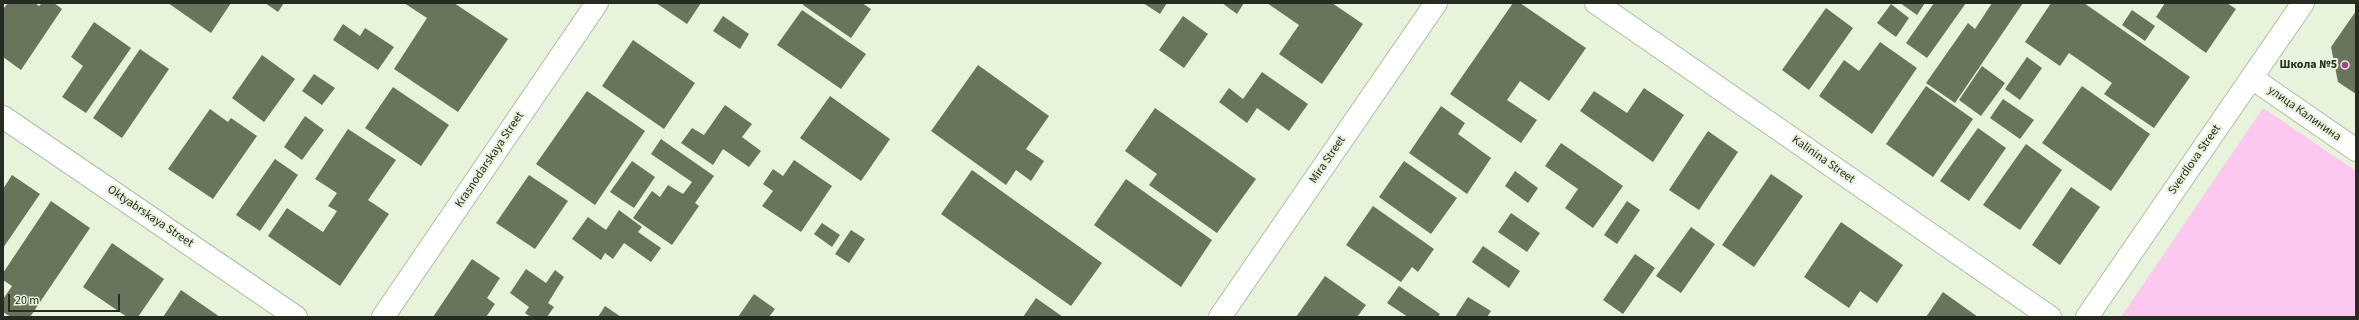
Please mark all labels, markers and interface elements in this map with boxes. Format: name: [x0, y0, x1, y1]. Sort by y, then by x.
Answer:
place label: Школа №5: [2280, 58, 2337, 72]
marker: Школа №5: [2340, 60, 2350, 70]
street label: улица Калинина: [2265, 83, 2343, 145]
street label: Krasnodarskaya Street: [453, 109, 527, 211]
street label: Sverdlova Street: [2166, 122, 2224, 198]
street label: Kalinina Street: [1789, 133, 1857, 187]
street label: Mira Street: [1307, 134, 1349, 186]
street label: Oktyabrskaya Street: [104, 183, 196, 251]
scale bar: [10, 286, 122, 312]
text: 20 m: [15, 292, 39, 309]

